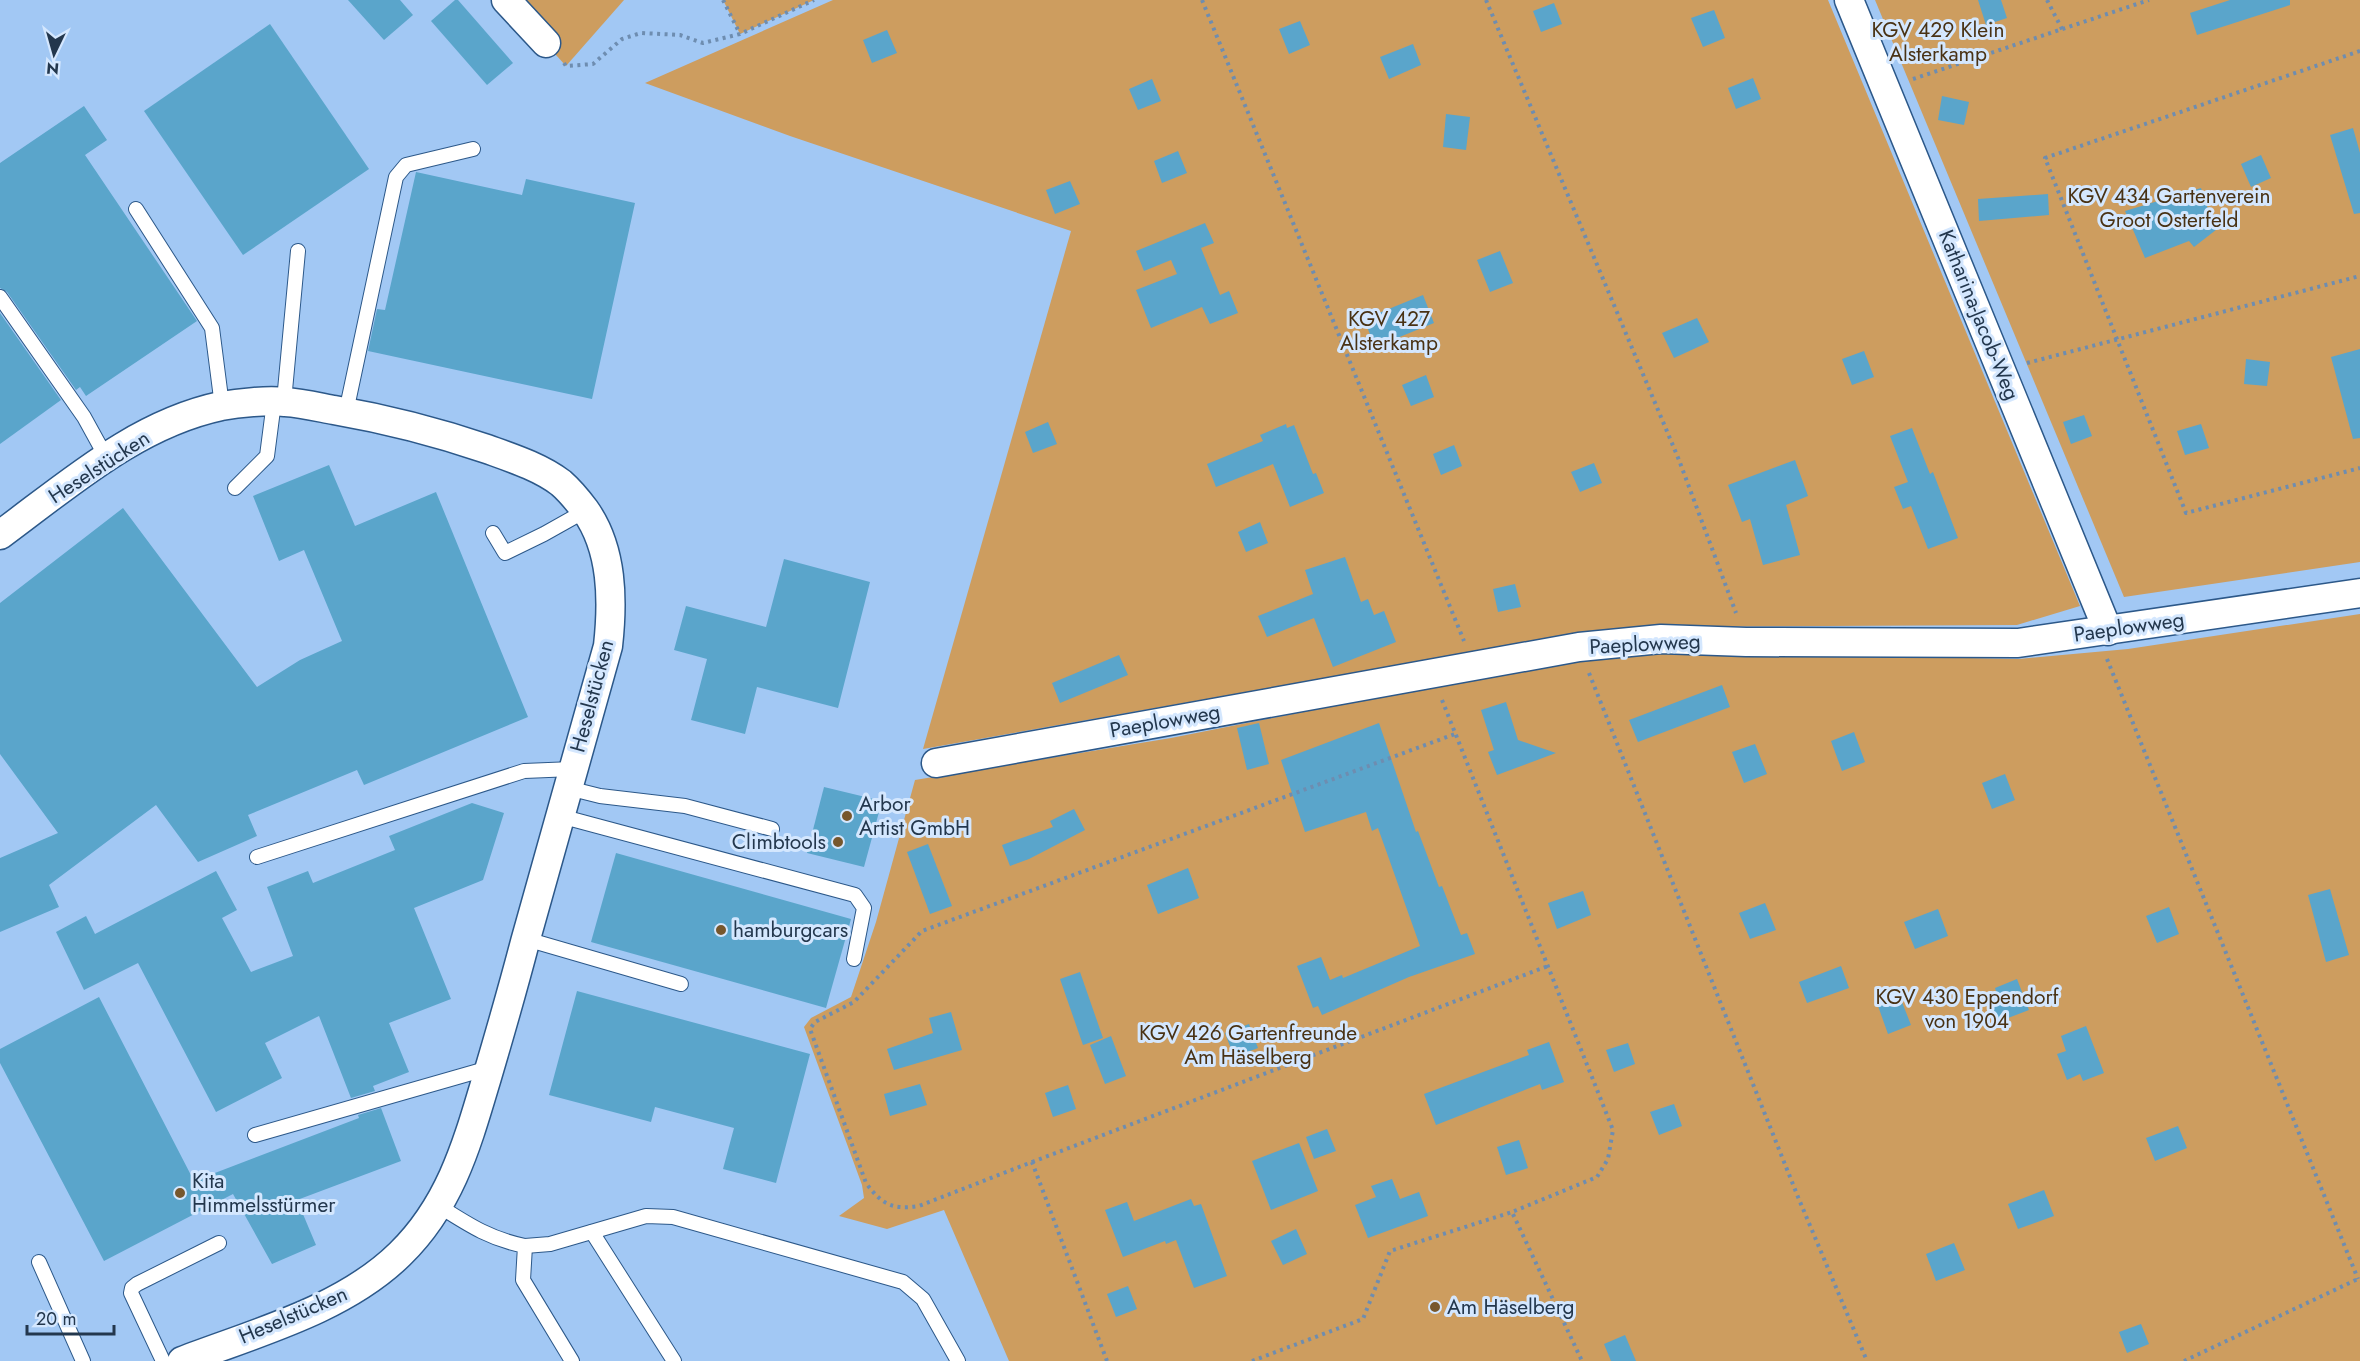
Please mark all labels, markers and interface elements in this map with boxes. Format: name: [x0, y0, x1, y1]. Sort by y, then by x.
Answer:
park label: KGV 429 Klein Alsterkamp: [1871, 15, 2005, 69]
north arrow: [24, 24, 84, 84]
text: N: [45, 56, 60, 80]
park label: KGV 434 Gartenverein Groot Osterfeld: [2067, 181, 2271, 235]
street label: Katharina-Jacob-Weg: [1931, 225, 2027, 405]
park label: KGV 427 Alsterkamp: [1340, 304, 1438, 358]
street label: Heselstücken: [42, 423, 156, 511]
street label: Paeplowweg: [2072, 604, 2186, 650]
street label: Paeplowweg: [1589, 626, 1701, 662]
street label: Heselstücken: [563, 636, 621, 756]
street label: Paeplowweg: [1108, 697, 1222, 745]
place label: Arbor Artist GmbH: [859, 789, 970, 843]
marker: Arbor Artist GmbH: [840, 809, 854, 823]
place label: Climbtools: [732, 827, 826, 857]
marker: Climbtools: [831, 835, 845, 849]
place label: hamburgcars: [733, 915, 848, 945]
marker: hamburgcars: [714, 923, 728, 937]
park label: KGV 430 Eppendorf von 1904: [1875, 982, 2060, 1036]
park label: KGV 426 Gartenfreunde Am Häselberg: [1139, 1018, 1357, 1072]
place label: Kita Himmelsstürmer: [192, 1166, 336, 1220]
marker: Kita Himmelsstürmer: [173, 1186, 187, 1200]
street label: Heselstücken: [234, 1279, 352, 1351]
place label: Am Häselberg: [1447, 1292, 1575, 1322]
scale bar: [27, 1298, 114, 1336]
marker: Am Häselberg: [1428, 1300, 1442, 1314]
text: 20 m: [36, 1306, 76, 1332]

